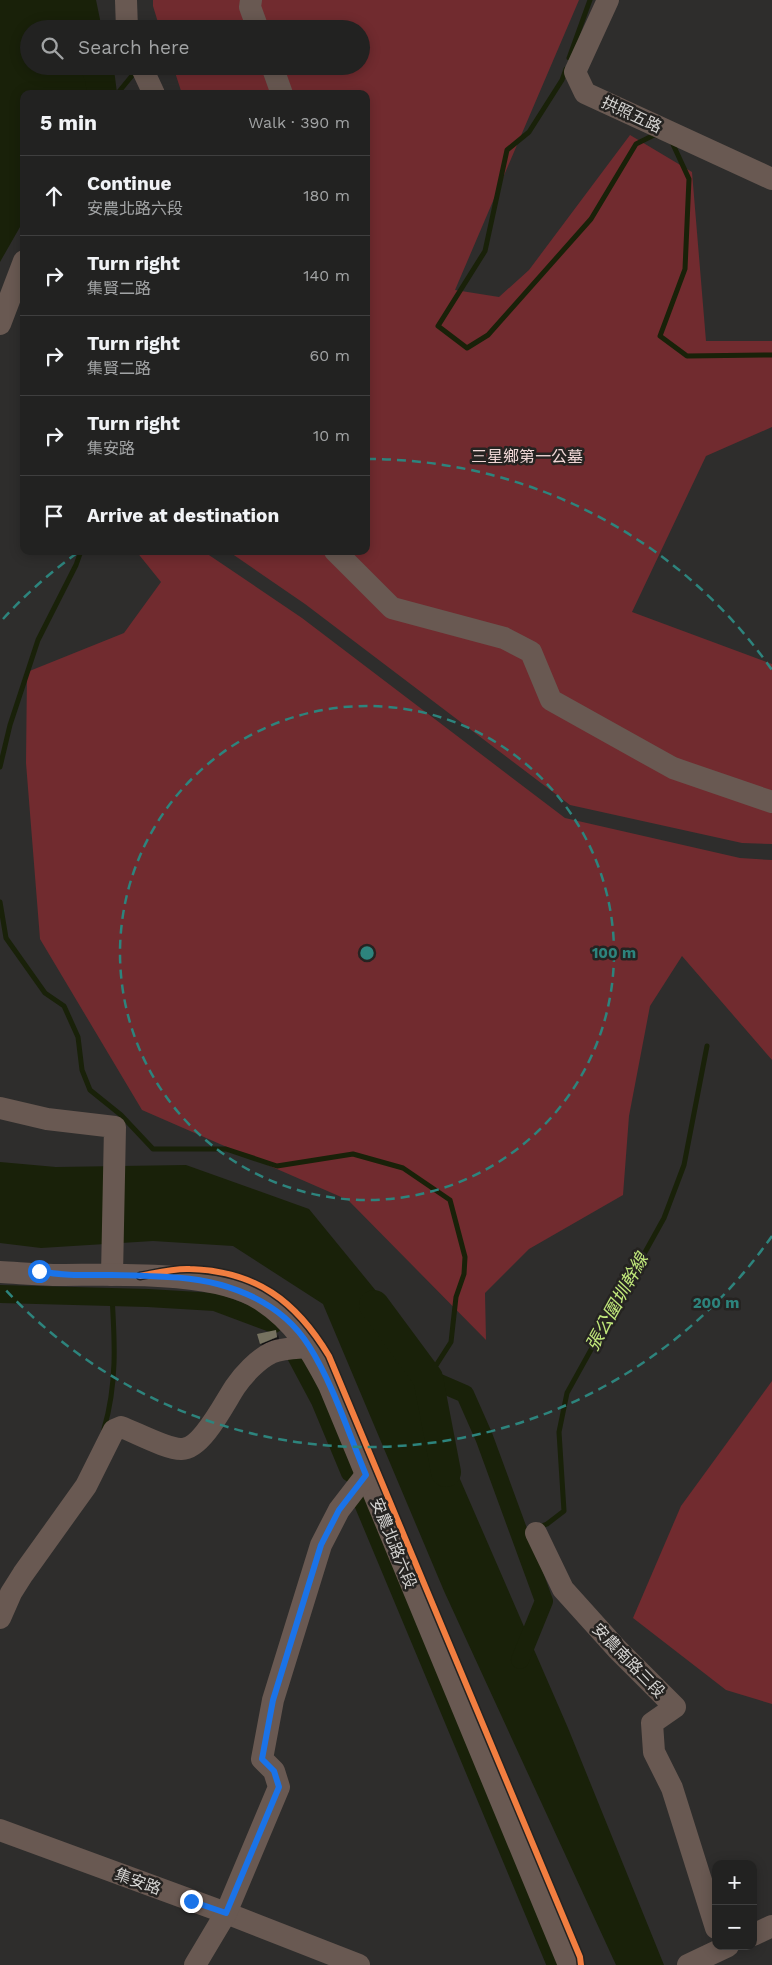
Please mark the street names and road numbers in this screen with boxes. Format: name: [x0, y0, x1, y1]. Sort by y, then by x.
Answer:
street label: 拱照五路: [599, 92, 665, 137]
street label: 安農北路六段: [367, 1495, 420, 1591]
street label: 安農南路三段: [588, 1619, 669, 1701]
street label: 集安路: [112, 1864, 164, 1899]

